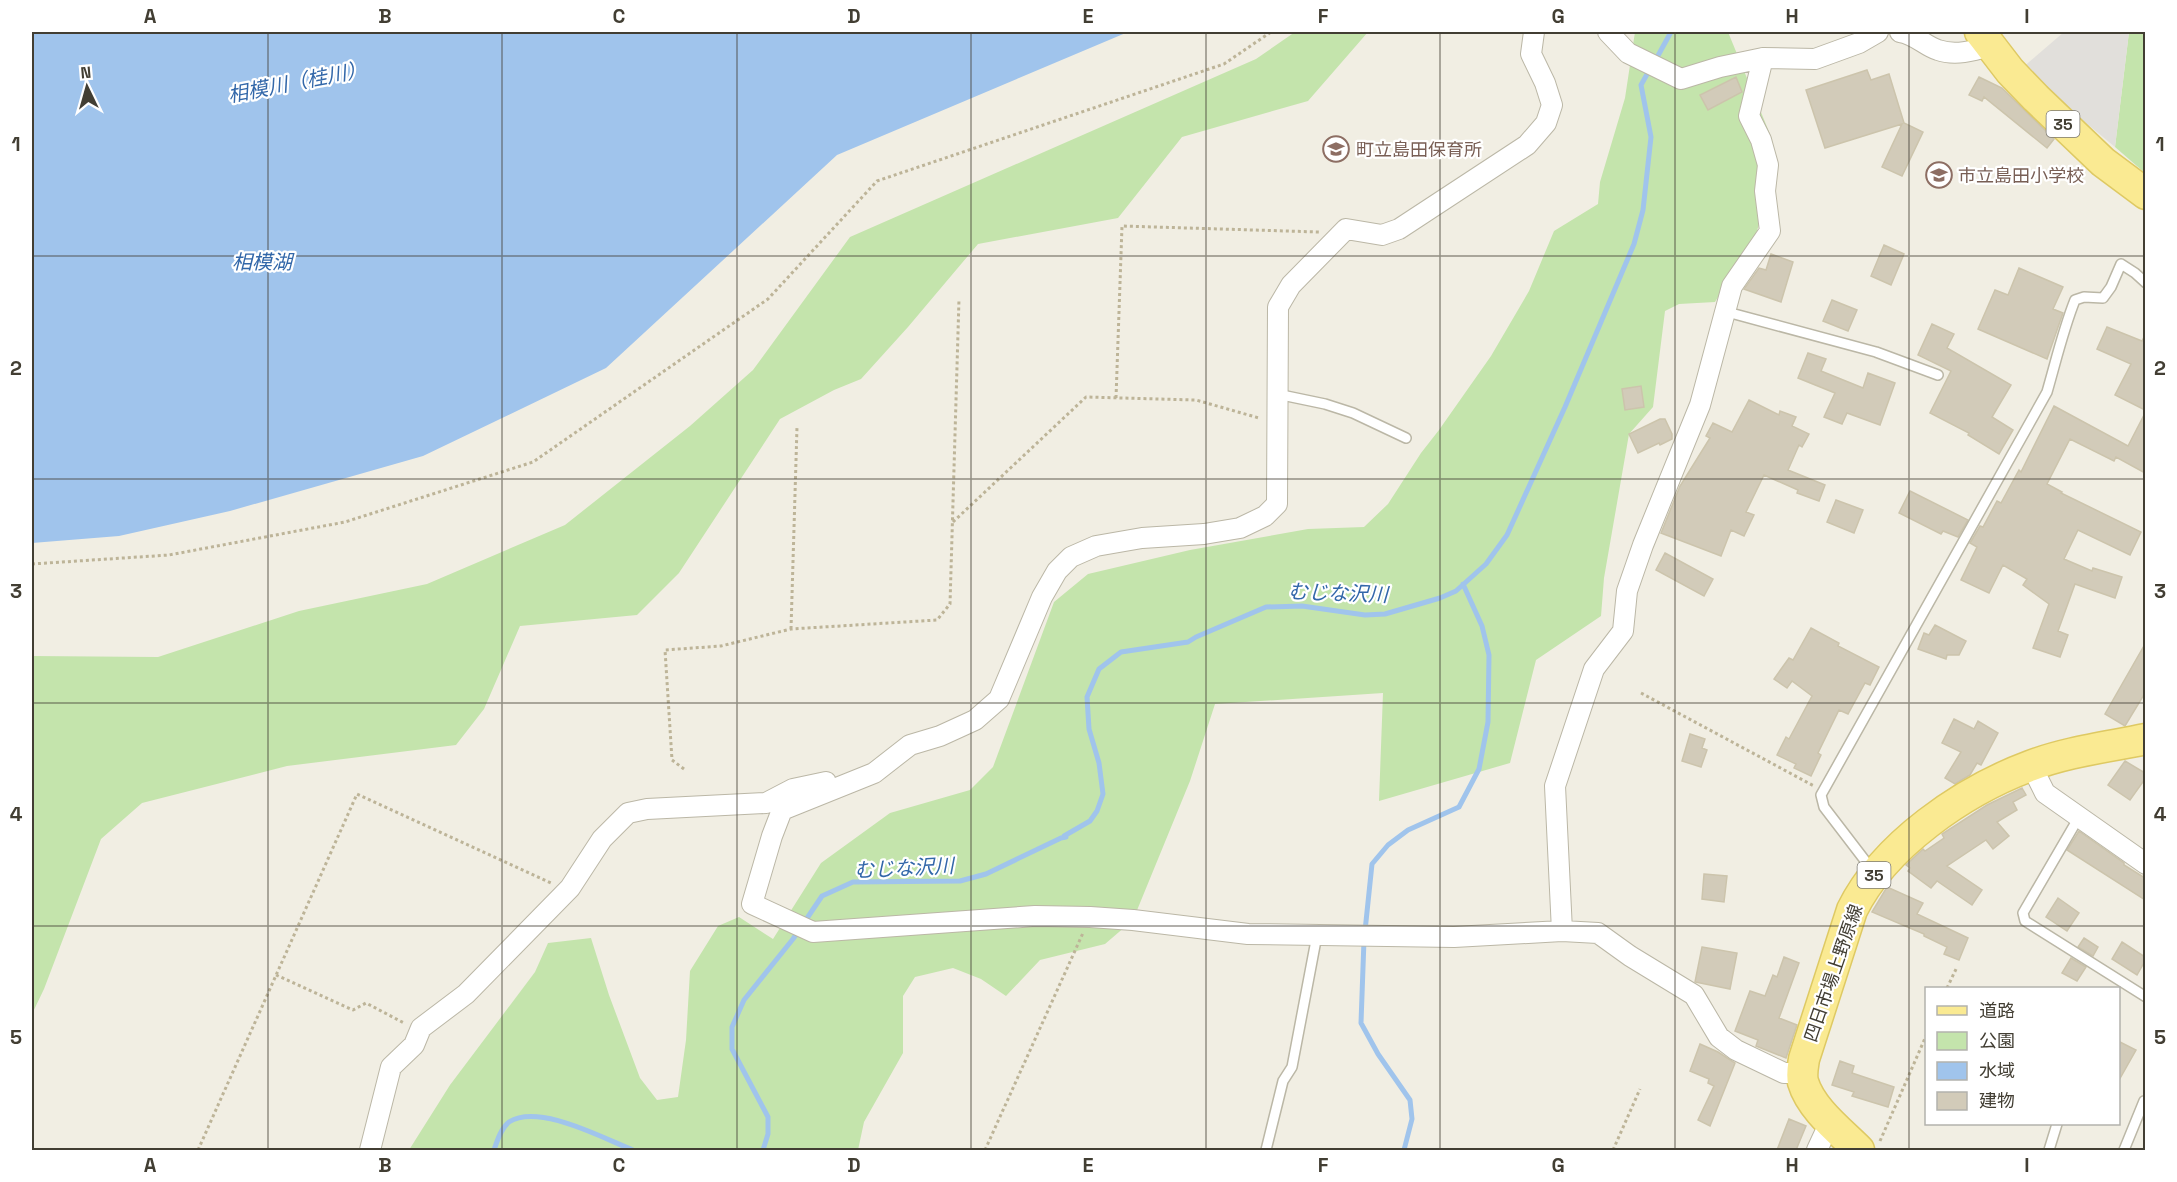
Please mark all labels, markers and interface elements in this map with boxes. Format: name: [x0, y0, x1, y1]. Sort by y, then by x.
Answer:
text: A: [144, 3, 157, 29]
text: B: [378, 3, 392, 29]
text: C: [613, 3, 626, 29]
text: D: [847, 3, 861, 29]
text: E: [1082, 3, 1094, 29]
text: F: [1318, 3, 1329, 29]
text: G: [1551, 3, 1565, 29]
text: H: [1785, 3, 1799, 29]
text: I: [2024, 3, 2030, 29]
water label: 相模川（桂川）: [226, 56, 368, 108]
north arrow: [57, 57, 117, 117]
text: N: [79, 62, 92, 83]
road number: 35: [2046, 111, 2080, 137]
text: 1: [11, 131, 21, 157]
text: 1: [2155, 131, 2165, 157]
school or university icon: 町立島田保育所: [1321, 134, 1351, 164]
place label: 町立島田保育所: [1356, 138, 1482, 161]
school or university icon: 市立島田小学校: [1924, 160, 1954, 190]
place label: 市立島田小学校: [1958, 164, 2084, 187]
water label: 相模湖: [232, 249, 295, 275]
text: 2: [10, 355, 22, 381]
text: 2: [2154, 355, 2166, 381]
text: 3: [10, 578, 22, 604]
water label: むじな沢川: [1288, 578, 1390, 608]
text: 3: [2154, 578, 2166, 604]
text: 4: [10, 801, 23, 827]
text: 4: [2154, 801, 2167, 827]
water label: むじな沢川: [853, 852, 957, 884]
road number: 35: [1858, 862, 1890, 888]
street label: 四日市場上野原線: [1799, 901, 1867, 1045]
legend: [1925, 987, 2120, 1125]
text: 道路: [1979, 999, 2015, 1022]
text: 5: [10, 1024, 22, 1050]
text: 5: [2154, 1024, 2166, 1050]
text: 公園: [1979, 1029, 2015, 1052]
text: 水域: [1979, 1059, 2015, 1082]
text: 建物: [1979, 1089, 2015, 1112]
text: A: [144, 1152, 157, 1178]
text: B: [378, 1152, 392, 1178]
text: C: [613, 1152, 626, 1178]
text: D: [847, 1152, 861, 1178]
text: E: [1082, 1152, 1094, 1178]
text: F: [1318, 1152, 1329, 1178]
text: G: [1551, 1152, 1565, 1178]
text: H: [1785, 1152, 1799, 1178]
text: I: [2024, 1152, 2030, 1178]

